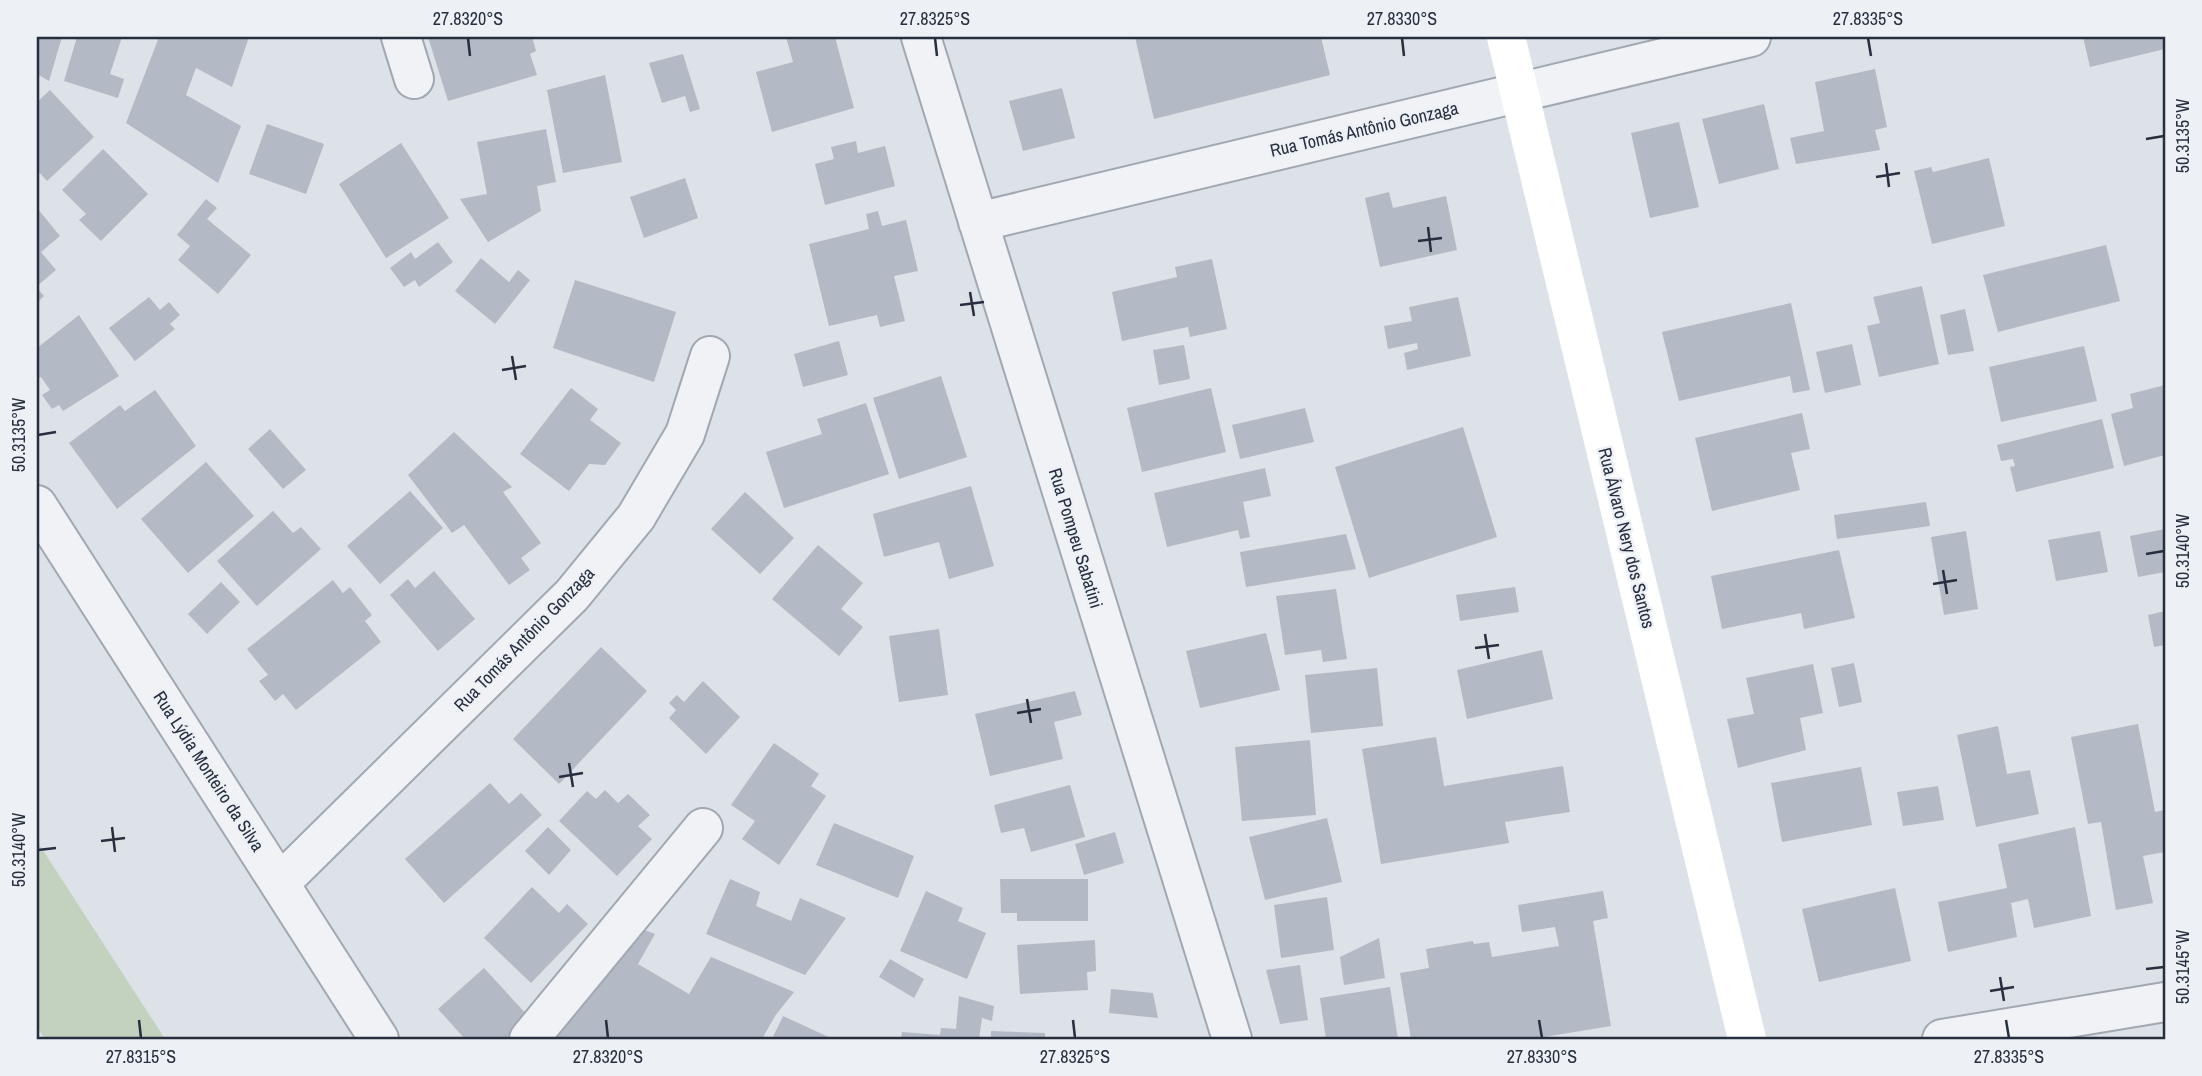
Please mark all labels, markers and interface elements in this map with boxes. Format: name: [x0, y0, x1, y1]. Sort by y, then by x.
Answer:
text: 27.8320°S: [433, 6, 503, 31]
text: 27.8325°S: [900, 6, 970, 31]
text: 27.8330°S: [1367, 6, 1437, 31]
text: 27.8335°S: [1833, 6, 1903, 31]
street label: Rua Tomás Antônio Gonzaga: [1267, 95, 1461, 163]
text: 50.3135°W: [2170, 99, 2195, 173]
text: 50.3135°W: [6, 398, 31, 472]
street label: Rua Álvaro Nery dos Santos: [1592, 445, 1662, 631]
street label: Rua Pompeu Sabatini: [1043, 465, 1109, 611]
text: 50.3140°W: [2170, 514, 2195, 588]
street label: Rua Tomás Antônio Gonzaga: [448, 561, 600, 717]
street label: Rua Lýdia Monteiro da Silva: [148, 686, 270, 856]
text: 50.3140°W: [6, 813, 31, 887]
text: 50.3145°W: [2170, 930, 2195, 1004]
text: 27.8315°S: [106, 1044, 176, 1069]
text: 27.8320°S: [573, 1044, 643, 1069]
text: 27.8325°S: [1040, 1044, 1110, 1069]
text: 27.8330°S: [1507, 1044, 1577, 1069]
text: 27.8335°S: [1974, 1044, 2044, 1069]

